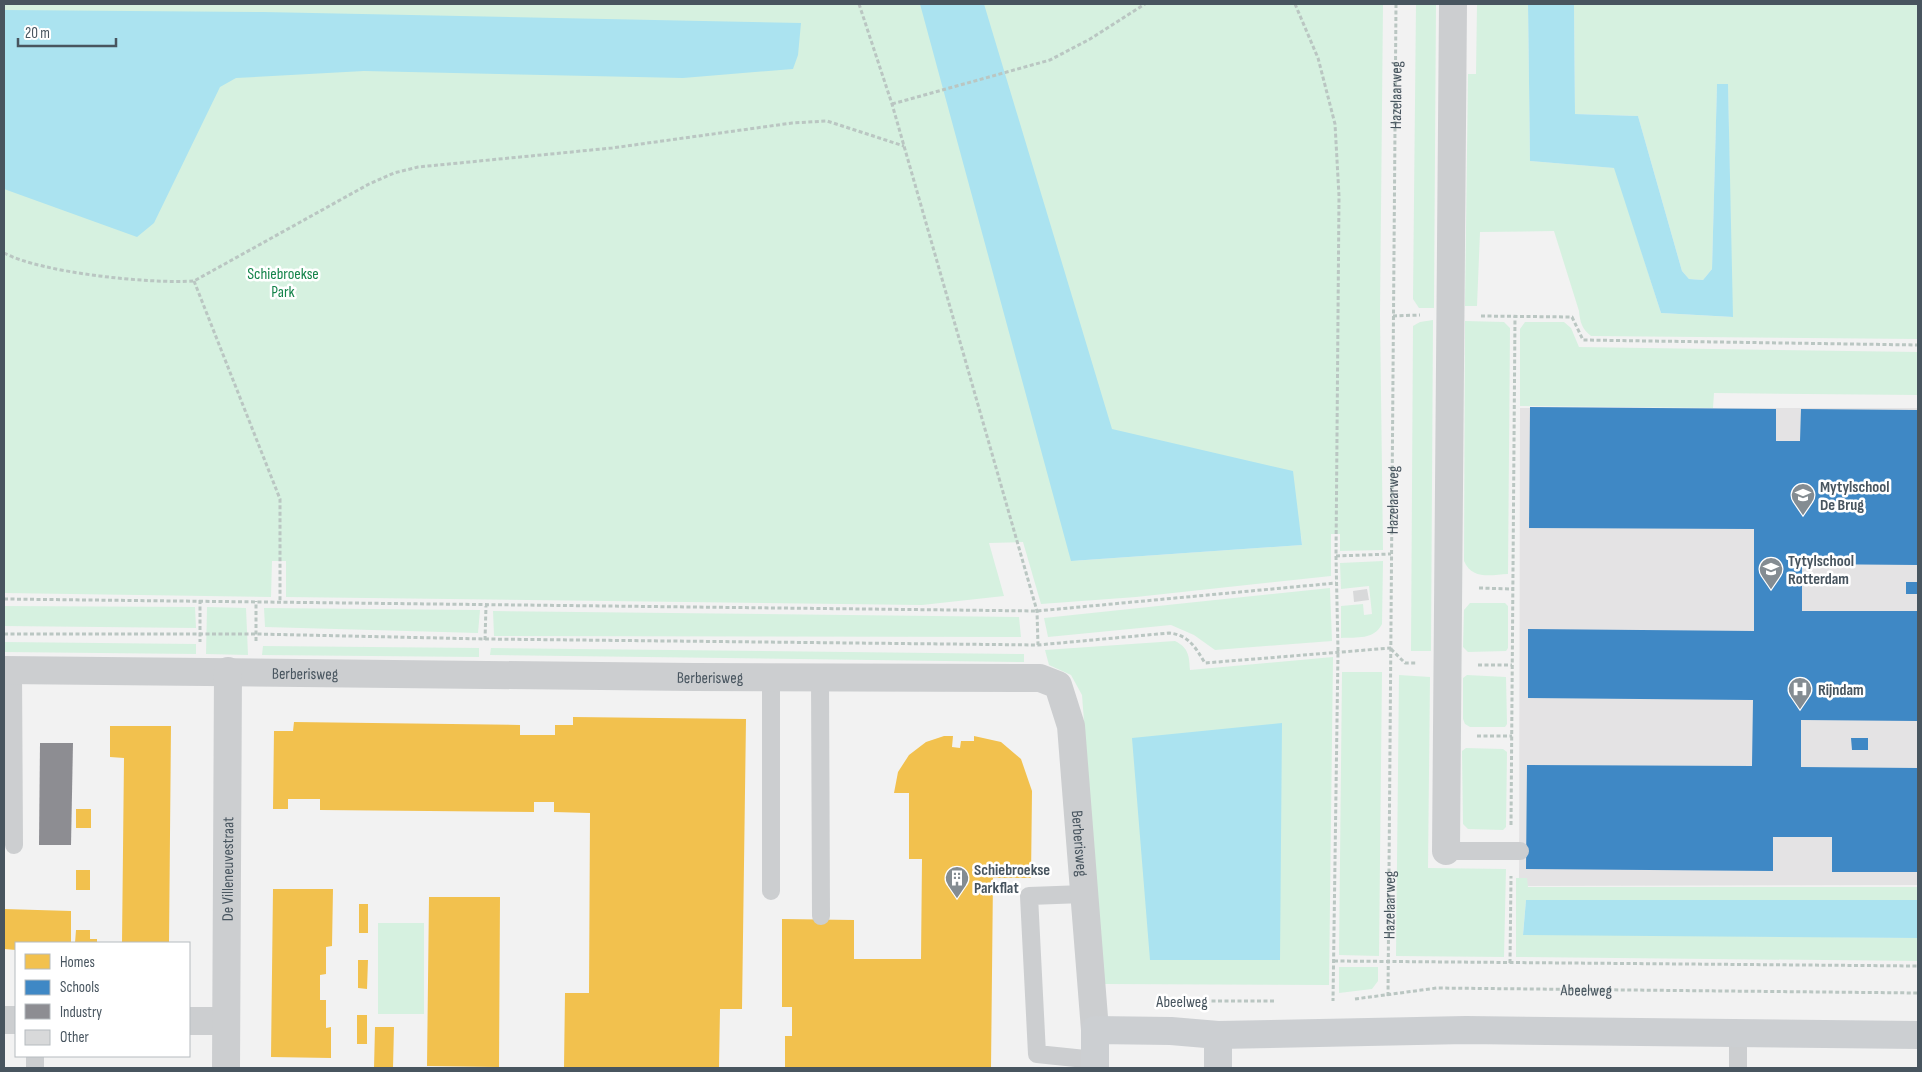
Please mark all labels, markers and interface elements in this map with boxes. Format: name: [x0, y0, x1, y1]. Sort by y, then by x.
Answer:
scale bar: [18, 15, 115, 47]
text: 20 m: [25, 24, 50, 43]
street label: Hazelaarweg: [1387, 61, 1407, 129]
park label: Schiebroekse Park: [247, 265, 319, 302]
street label: Hazelaarweg: [1384, 466, 1403, 534]
place label: Mytylschool De Brug: [1820, 478, 1890, 515]
school or university icon: Mytylschool De Brug: [1790, 482, 1816, 516]
place label: Tytylschool Rotterdam: [1788, 552, 1854, 589]
school or university icon: Tytylschool Rotterdam: [1758, 556, 1784, 590]
street label: Berberisweg: [272, 665, 338, 684]
street label: Berberisweg: [677, 669, 743, 688]
hospital icon: Rijndam: [1787, 676, 1813, 710]
place label: Rijndam: [1818, 681, 1864, 700]
street label: Berberisweg: [1067, 810, 1091, 877]
street label: De Villeneuvestraat: [219, 817, 238, 921]
place label: Schiebroekse Parkflat: [974, 861, 1050, 898]
building icon: Schiebroekse Parkflat: [944, 865, 970, 899]
street label: Hazelaarweg: [1380, 871, 1400, 939]
legend: [15, 942, 190, 1057]
text: Homes: [60, 953, 95, 972]
text: Schools: [60, 978, 99, 997]
street label: Abeelweg: [1559, 981, 1612, 1001]
street label: Abeelweg: [1155, 993, 1208, 1012]
text: Industry: [60, 1003, 102, 1022]
text: Other: [60, 1028, 89, 1047]

